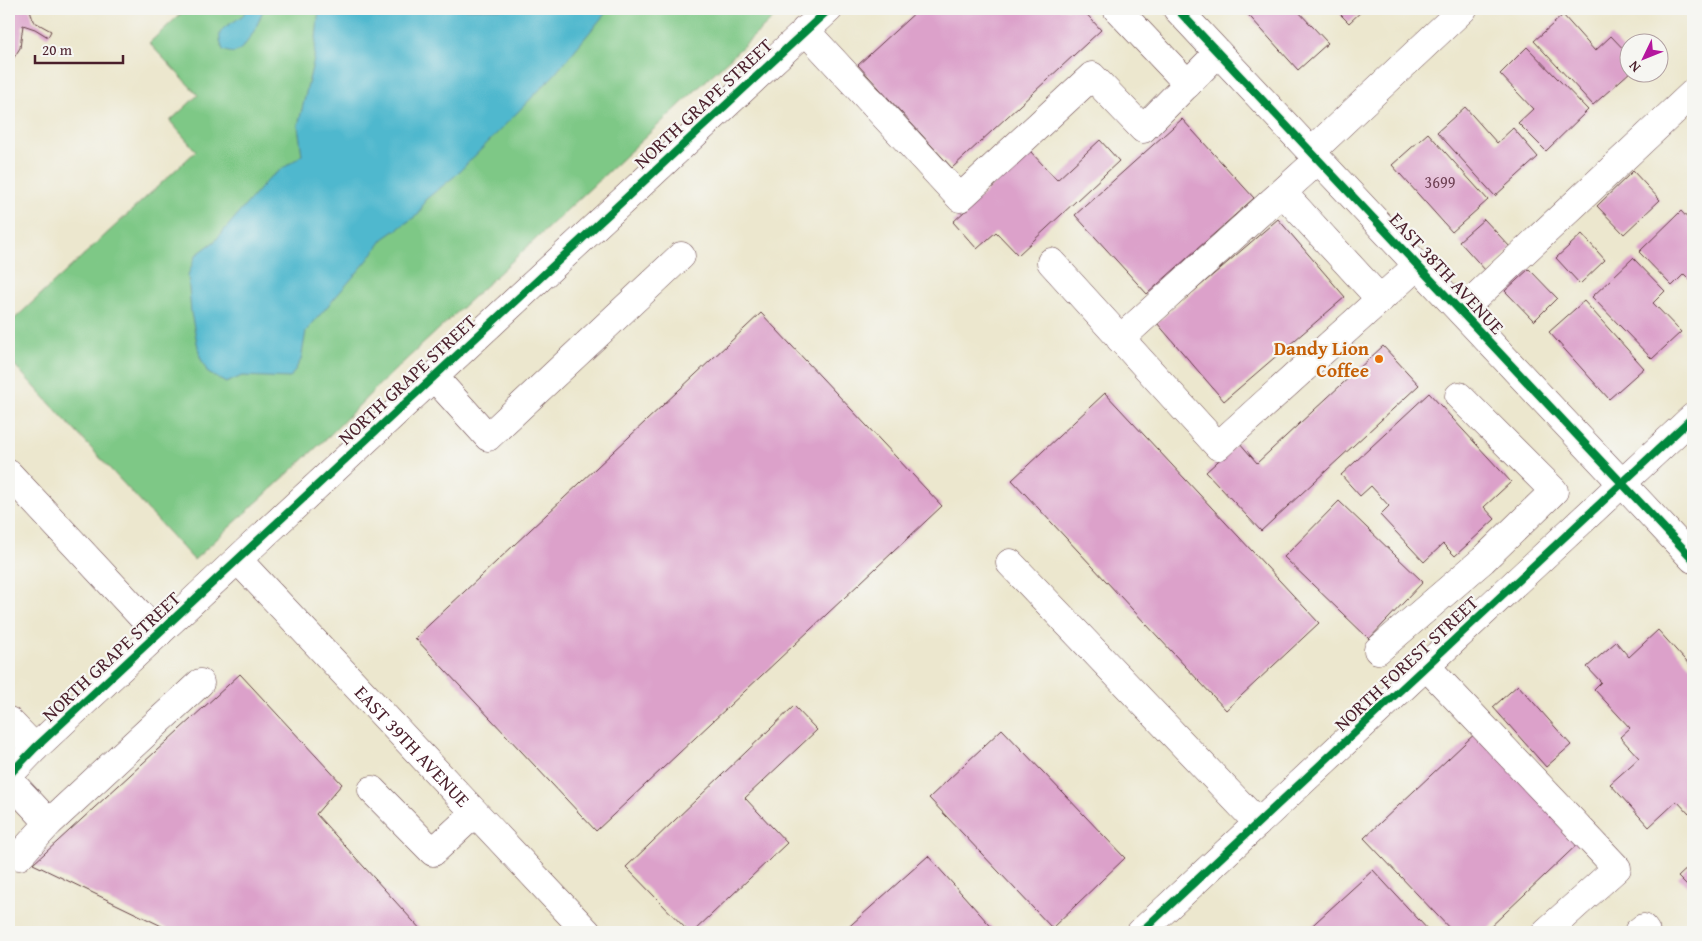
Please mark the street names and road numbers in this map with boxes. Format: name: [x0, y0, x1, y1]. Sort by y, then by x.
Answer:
street label: NORTH GRAPE STREET: [627, 31, 779, 175]
street label: EAST 38TH AVENUE: [1383, 206, 1511, 340]
street label: NORTH GRAPE STREET: [331, 307, 483, 451]
street label: NORTH GRAPE STREET: [35, 584, 187, 728]
street label: NORTH FOREST STREET: [1328, 588, 1485, 737]
street label: EAST 39TH AVENUE: [348, 679, 477, 813]

